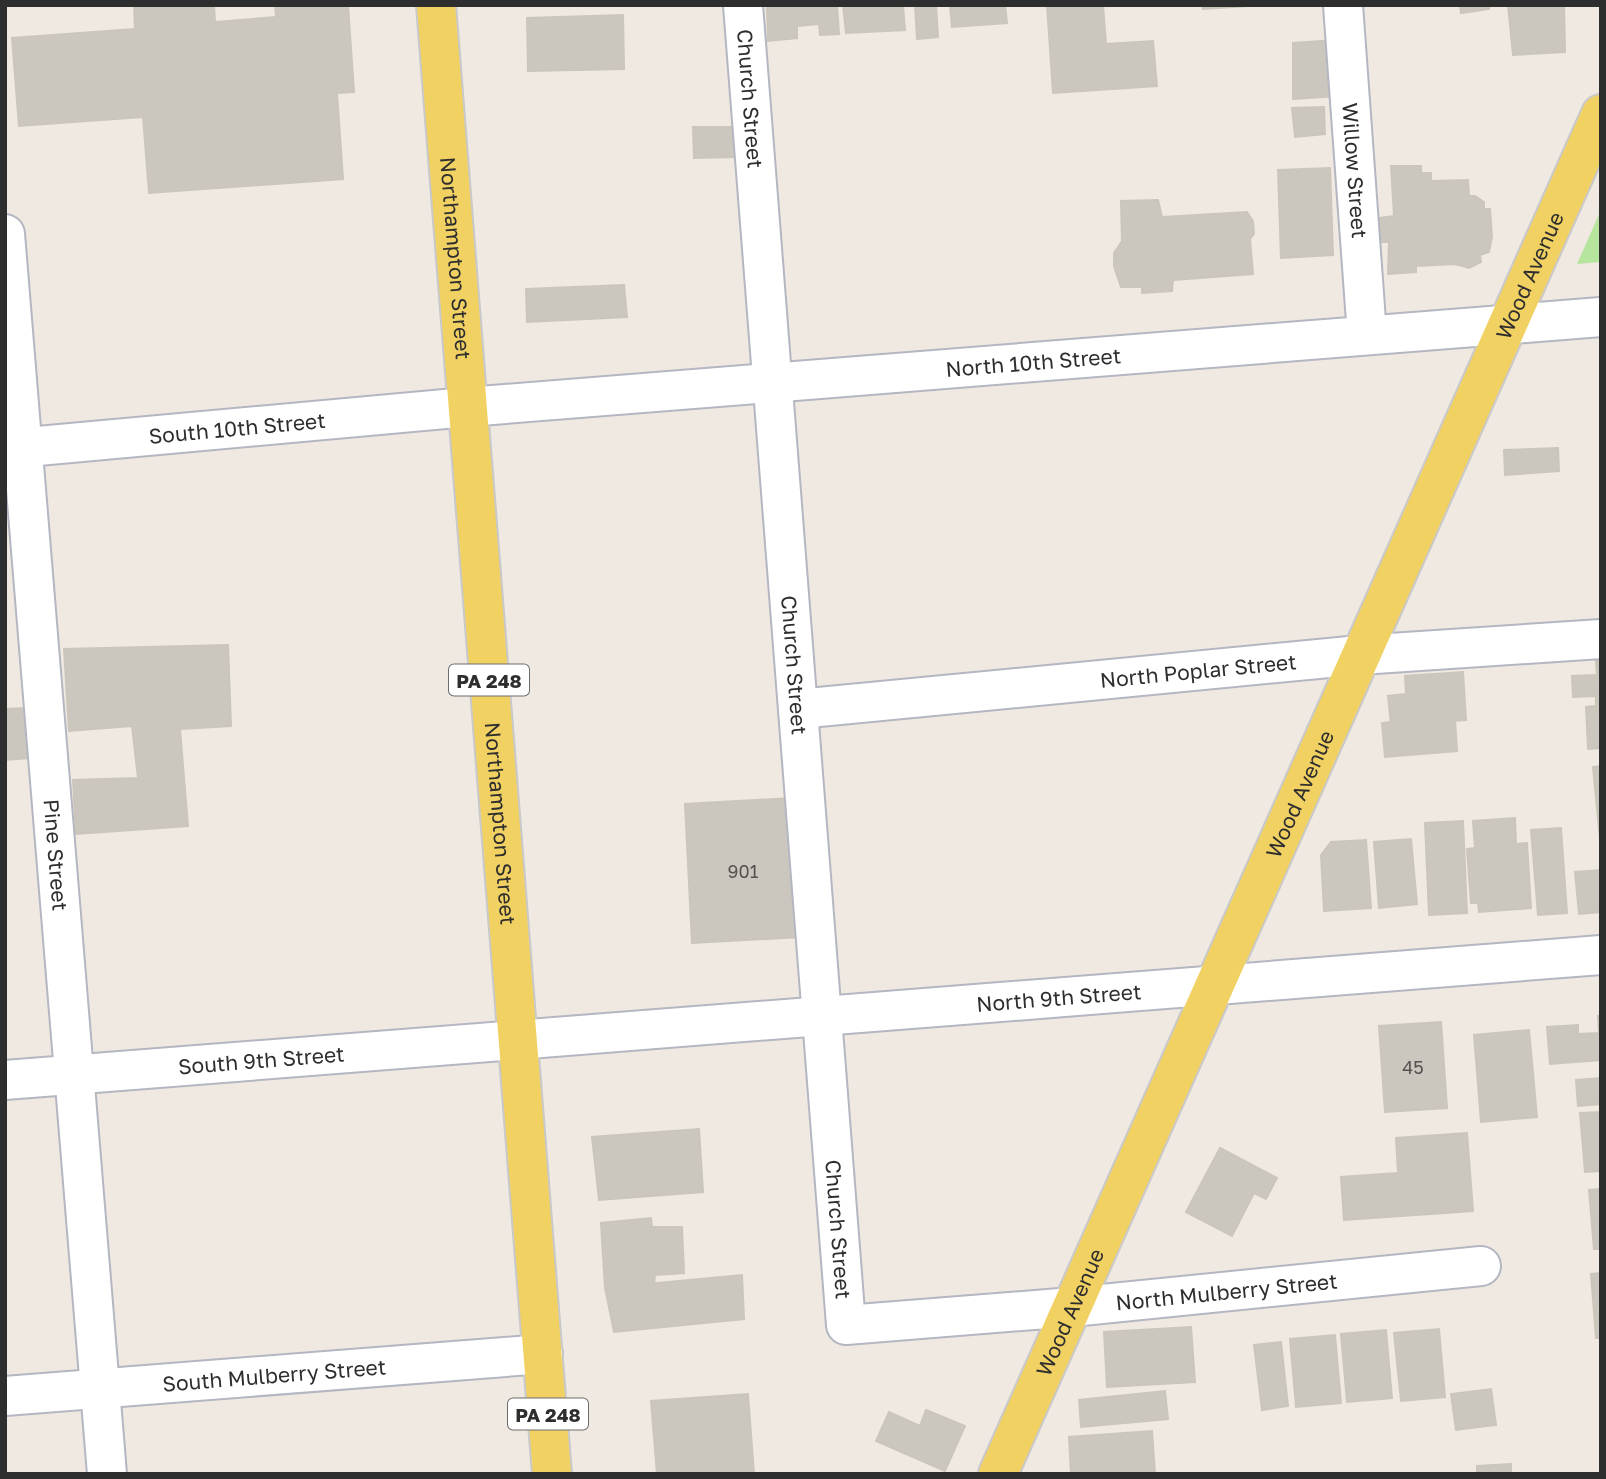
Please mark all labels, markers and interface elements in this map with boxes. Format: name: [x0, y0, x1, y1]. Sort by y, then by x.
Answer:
street label: Church Street: [732, 28, 769, 169]
street label: Willow Street: [1337, 102, 1373, 239]
street label: Northampton Street: [435, 156, 477, 361]
street label: Wood Avenue: [1490, 208, 1569, 343]
street label: North 10th Street: [945, 342, 1122, 382]
street label: South 10th Street: [148, 407, 327, 449]
street label: Church Street: [776, 594, 813, 736]
street label: North Poplar Street: [1099, 648, 1298, 693]
road number: PA 248: [449, 664, 529, 695]
street label: Northampton Street: [480, 721, 522, 926]
street label: Wood Avenue: [1260, 726, 1339, 862]
street label: Pine Street: [39, 798, 74, 912]
house number: 901: [728, 860, 759, 882]
street label: North 9th Street: [975, 978, 1142, 1017]
street label: South 9th Street: [177, 1040, 345, 1079]
house number: 45: [1402, 1056, 1424, 1078]
street label: Church Street: [820, 1159, 857, 1300]
street label: Wood Avenue: [1030, 1244, 1109, 1380]
street label: North Mulberry Street: [1114, 1267, 1339, 1316]
street label: South Mulberry Street: [161, 1353, 387, 1397]
road number: PA 248: [508, 1398, 588, 1430]

